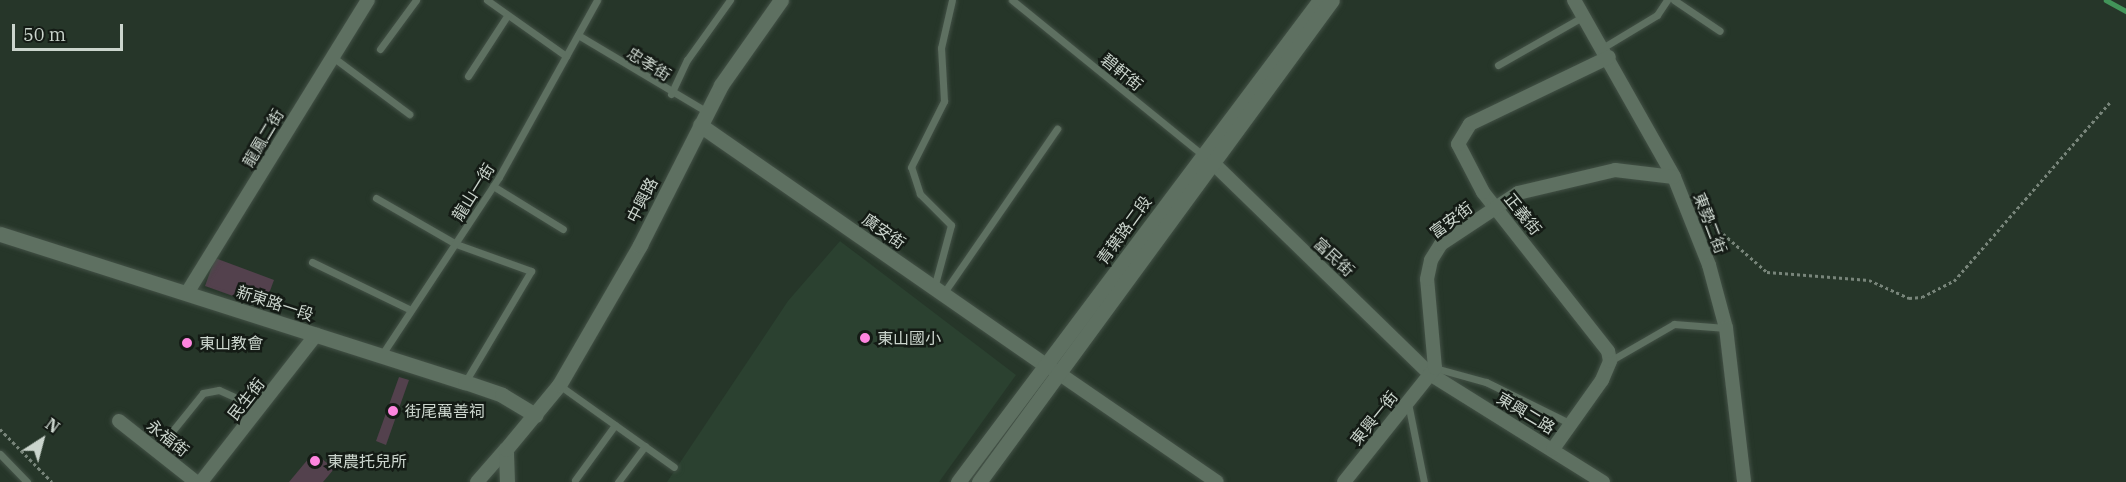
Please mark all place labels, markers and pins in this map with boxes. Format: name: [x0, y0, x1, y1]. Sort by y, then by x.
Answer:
place label: 東山國小: [877, 328, 941, 348]
marker: 東山國小: [858, 331, 872, 345]
place label: 東山教會: [199, 333, 263, 353]
marker: 東山教會: [180, 336, 194, 350]
place label: 街尾萬善祠: [405, 401, 485, 421]
marker: 街尾萬善祠: [386, 404, 400, 418]
place label: 東農托兒所: [327, 451, 407, 471]
marker: 東農托兒所: [308, 454, 322, 468]

